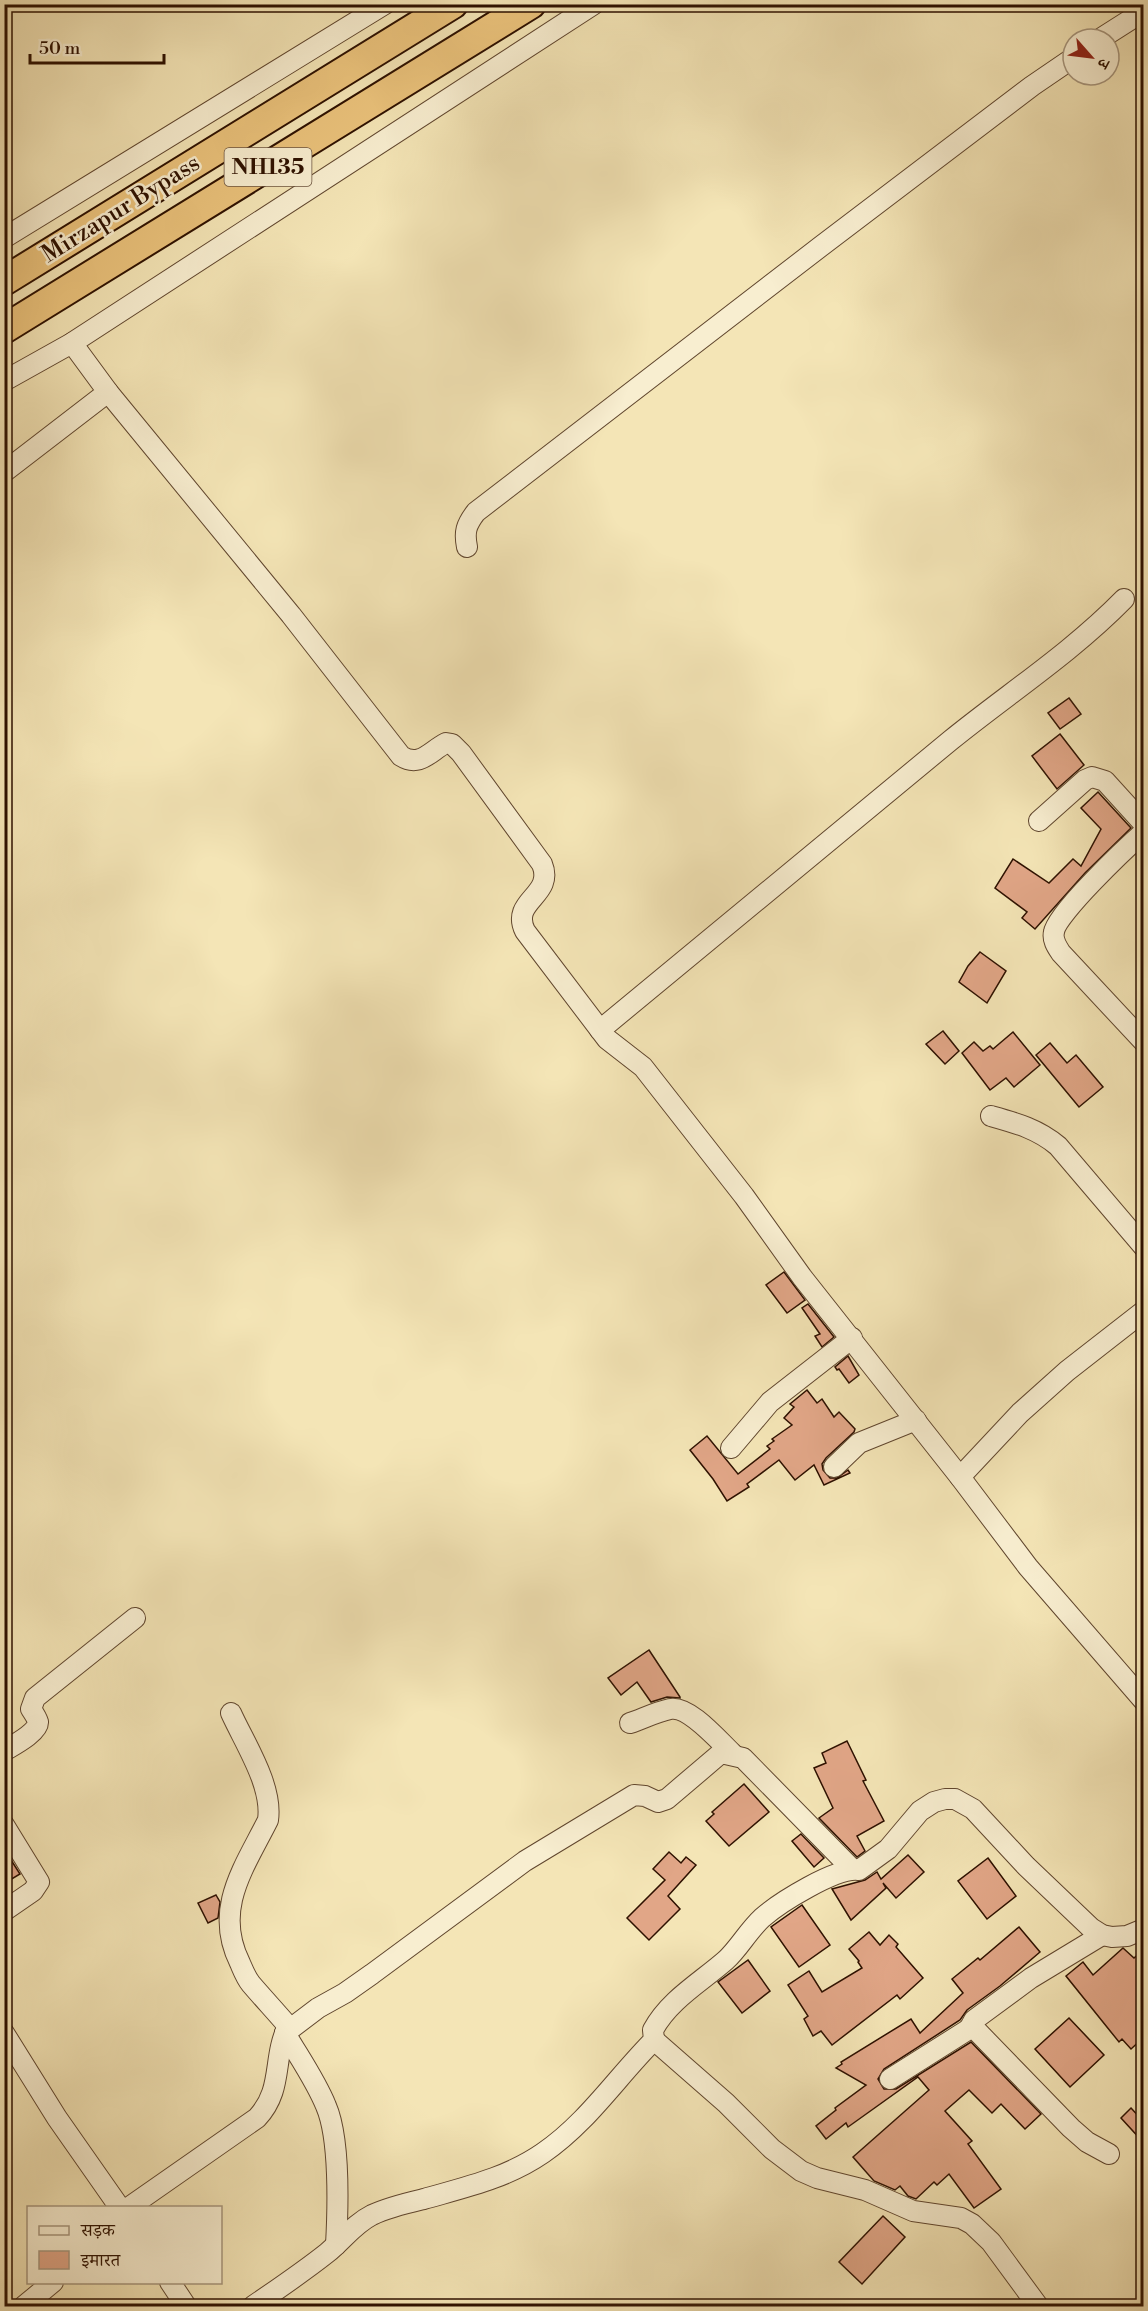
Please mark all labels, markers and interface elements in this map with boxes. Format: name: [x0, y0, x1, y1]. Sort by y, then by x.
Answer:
scale bar: [30, 27, 164, 65]
north arrow: [1061, 27, 1121, 87]
text: 50 m: [39, 37, 81, 60]
text: उ: [1092, 54, 1115, 73]
street label: Mirzapur Bypass: [36, 148, 206, 270]
road number: NH135: [224, 148, 312, 186]
legend: [27, 2206, 222, 2284]
text: सड़क: [80, 2219, 116, 2242]
text: इमारत: [80, 2249, 121, 2272]

